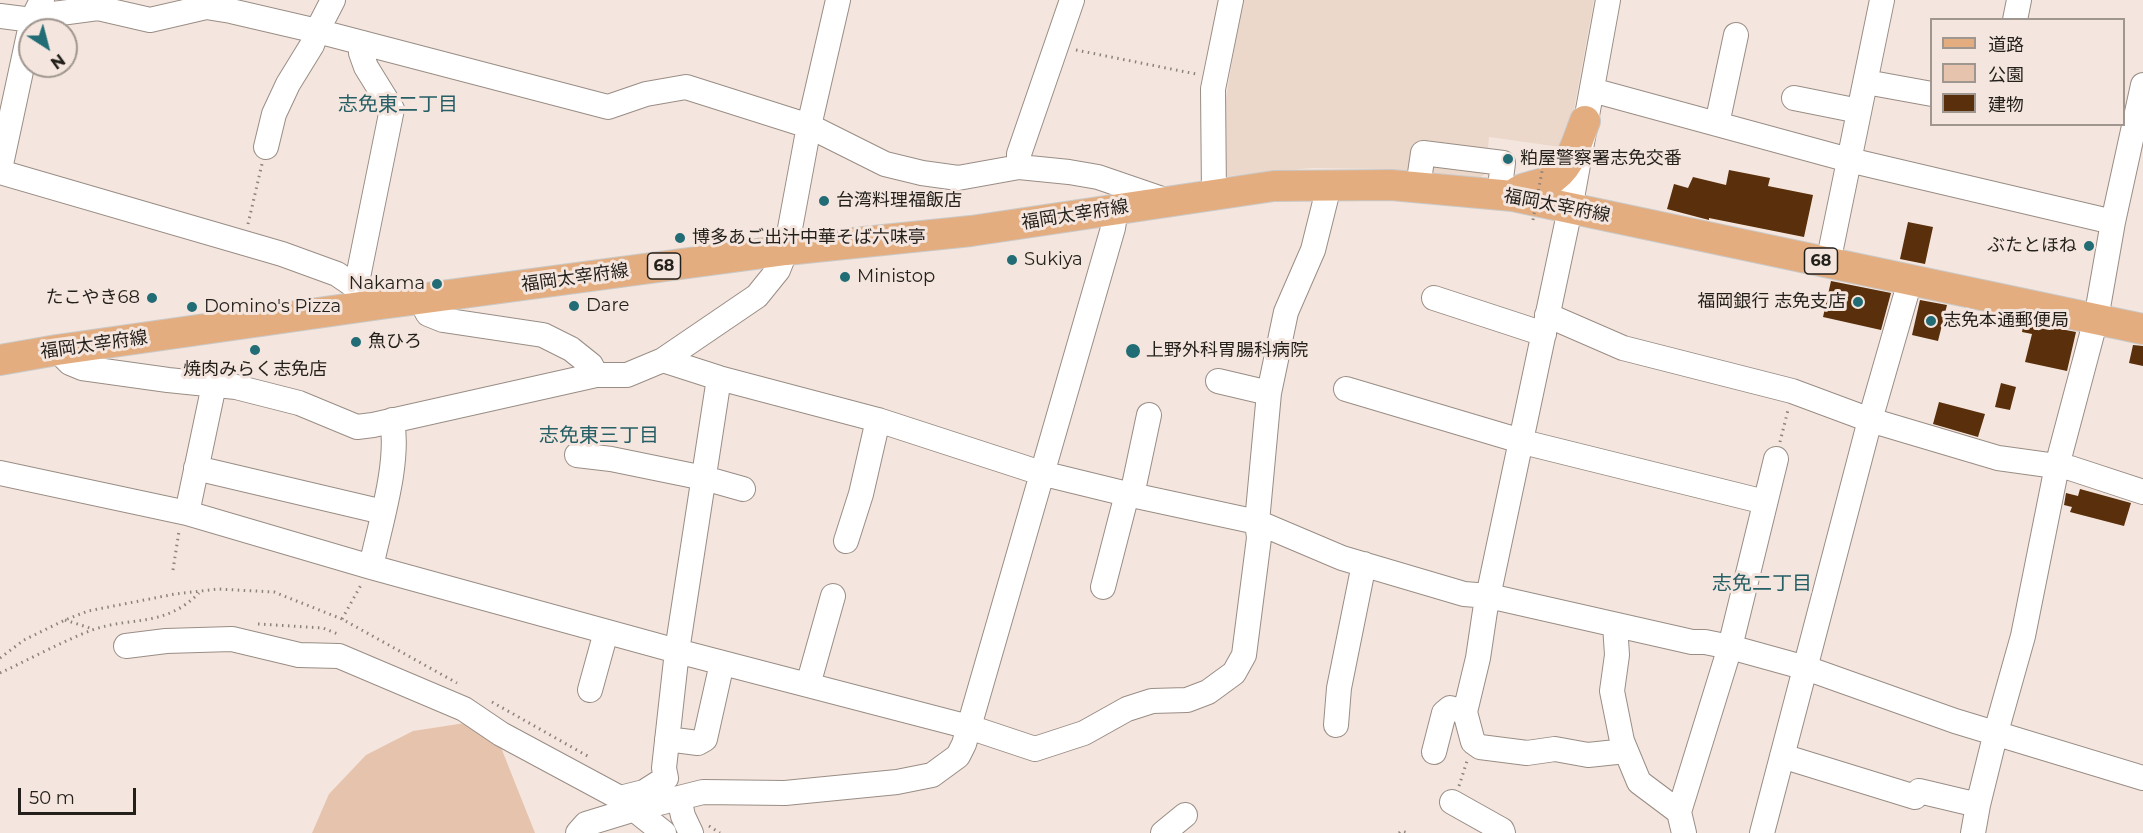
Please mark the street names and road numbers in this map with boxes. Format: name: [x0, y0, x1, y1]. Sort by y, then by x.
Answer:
street label: 福岡太宰府線: [1502, 185, 1612, 227]
street label: 福岡太宰府線: [1020, 196, 1130, 234]
road number: 68: [1804, 248, 1838, 274]
road number: 68: [648, 253, 680, 279]
street label: 福岡太宰府線: [520, 260, 630, 296]
street label: 福岡太宰府線: [39, 327, 149, 363]

